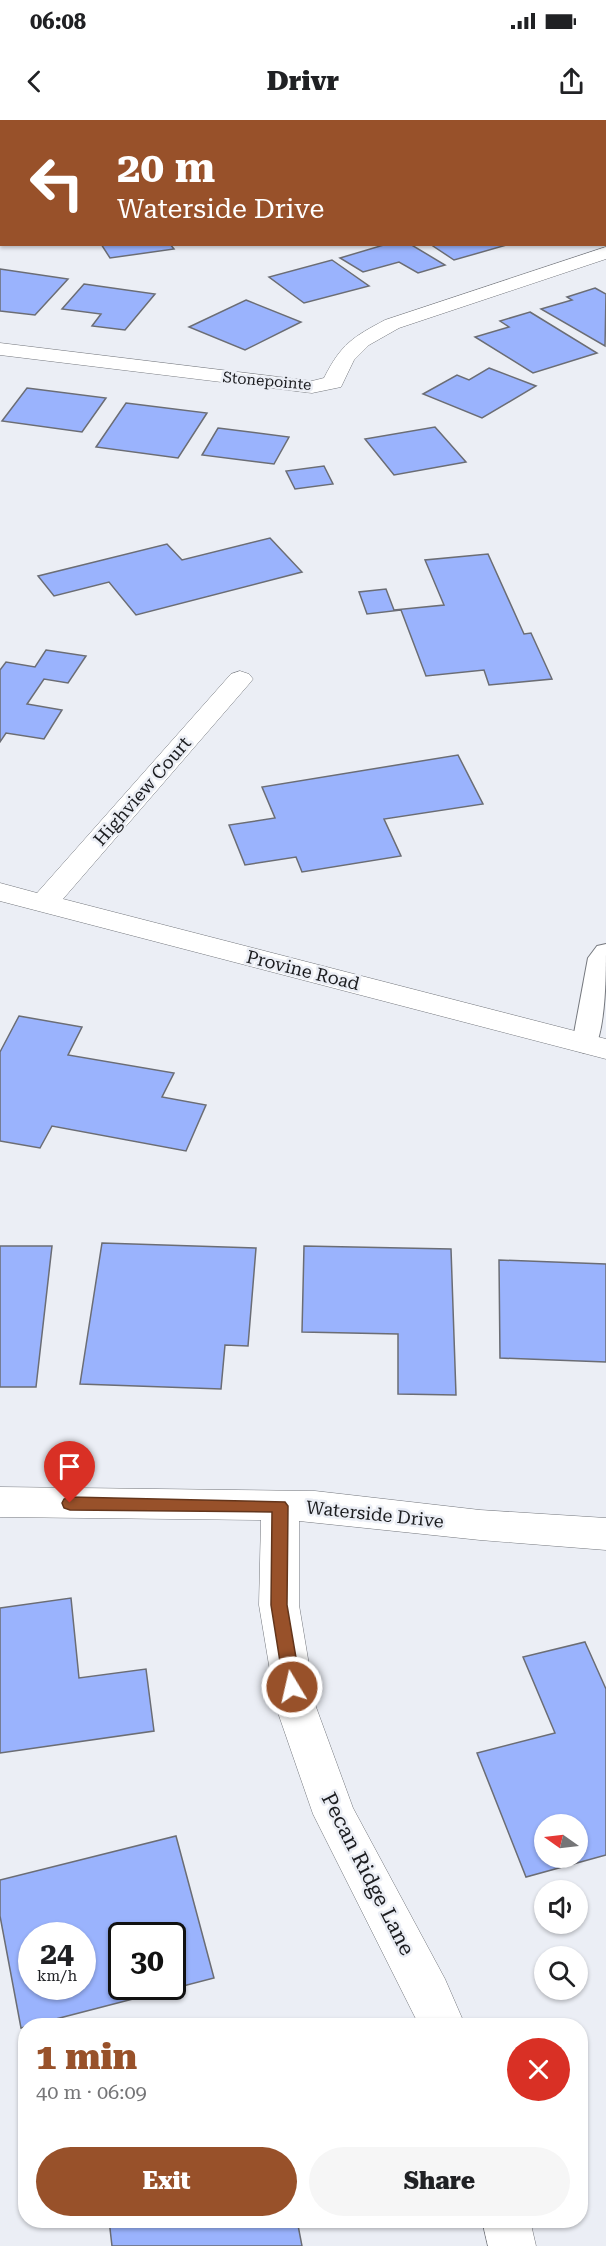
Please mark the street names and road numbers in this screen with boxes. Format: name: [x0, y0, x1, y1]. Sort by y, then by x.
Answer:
street label: Stonepointe: [222, 368, 312, 394]
street label: Highview Court: [89, 732, 195, 850]
street label: Provine Road: [244, 946, 362, 994]
street label: Waterside Drive: [305, 1496, 445, 1532]
street label: Pecan Ridge Lane: [317, 1789, 419, 1959]

